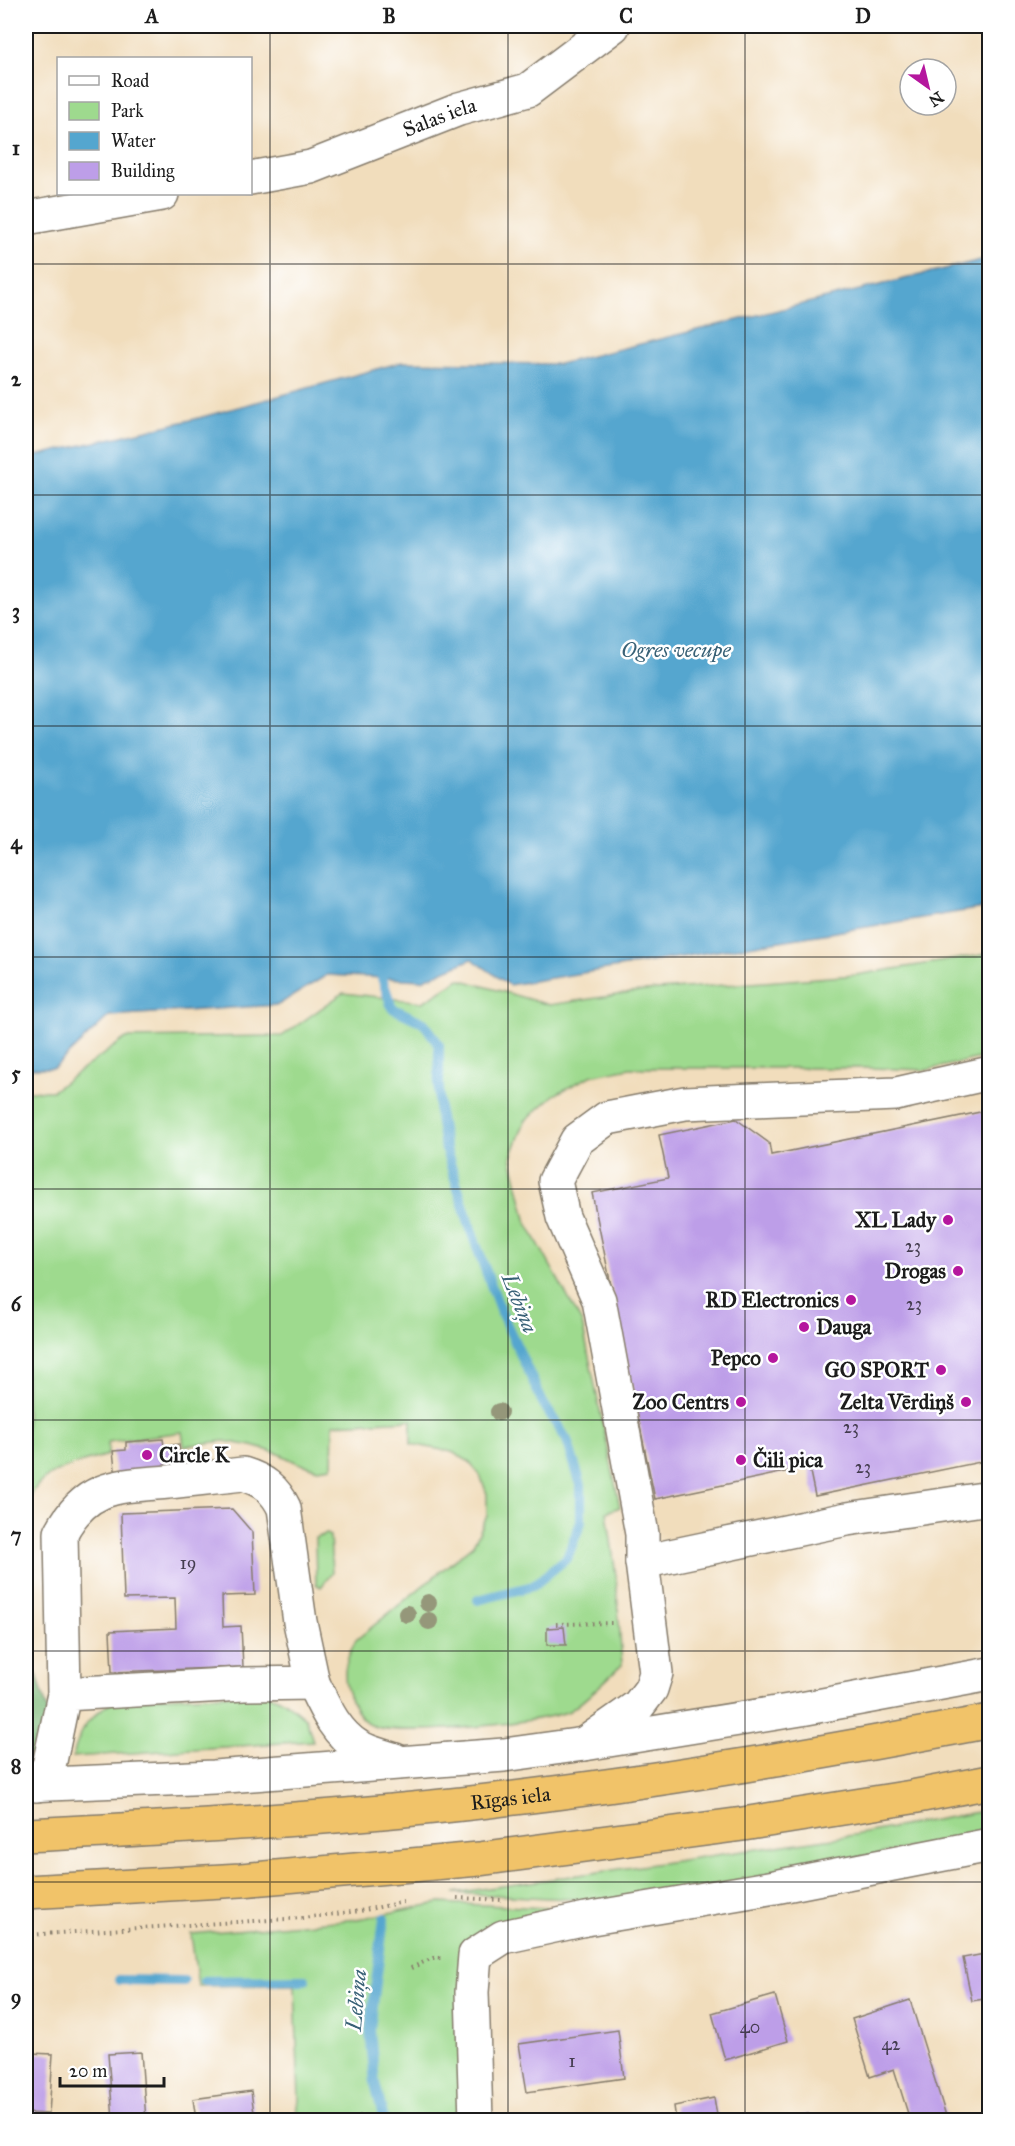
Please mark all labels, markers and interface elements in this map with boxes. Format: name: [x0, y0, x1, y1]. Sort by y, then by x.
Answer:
text: A: [143, 4, 159, 28]
text: B: [382, 4, 396, 28]
text: C: [619, 4, 633, 28]
text: D: [855, 4, 871, 28]
legend: [57, 57, 252, 195]
north arrow: [898, 57, 958, 117]
text: Road: [111, 70, 149, 92]
text: N: [925, 87, 947, 111]
street label: Salas iela: [399, 92, 479, 143]
text: Park: [111, 100, 144, 122]
text: Water: [111, 130, 156, 152]
text: 1: [12, 136, 20, 160]
text: Building: [111, 160, 175, 183]
text: 2: [11, 367, 22, 391]
text: 3: [12, 599, 20, 624]
water label: Ogres vecupe: [621, 636, 732, 663]
text: 4: [10, 830, 22, 855]
text: 5: [11, 1061, 21, 1085]
place label: XL Lady: [854, 1207, 937, 1233]
marker: XL Lady: [941, 1213, 955, 1227]
house number: 23: [905, 1235, 921, 1257]
place label: Drogas: [885, 1258, 946, 1284]
marker: Drogas: [951, 1264, 965, 1278]
water label: Lebiņa: [496, 1268, 544, 1337]
place label: RD Electronics: [705, 1287, 839, 1313]
text: 6: [11, 1292, 23, 1316]
marker: RD Electronics: [844, 1293, 858, 1307]
house number: 23: [906, 1293, 922, 1315]
place label: Dauga: [816, 1314, 872, 1340]
marker: Dauga: [797, 1320, 811, 1334]
place label: Pepco: [711, 1345, 761, 1371]
marker: Pepco: [766, 1351, 780, 1365]
place label: GO SPORT: [824, 1357, 930, 1383]
marker: GO SPORT: [934, 1363, 948, 1377]
place label: Zoo Centrs: [633, 1389, 729, 1415]
place label: Zelta Vērdiņš: [840, 1389, 954, 1415]
marker: Zoo Centrs: [734, 1395, 748, 1409]
marker: Zelta Vērdiņš: [959, 1395, 973, 1409]
house number: 23: [843, 1416, 859, 1438]
place label: Circle K: [159, 1442, 231, 1468]
place label: Čili pica: [753, 1446, 824, 1473]
marker: Circle K: [140, 1448, 154, 1462]
marker: Čili pica: [734, 1453, 748, 1467]
house number: 23: [855, 1456, 871, 1478]
text: 7: [11, 1523, 22, 1547]
house number: 19: [180, 1552, 196, 1574]
text: 8: [11, 1754, 21, 1778]
street label: Rīgas iela: [469, 1781, 552, 1816]
water label: Lebiņa: [340, 1968, 372, 2033]
text: 9: [11, 1985, 21, 2010]
house number: 40: [740, 2016, 760, 2038]
house number: 42: [882, 2033, 901, 2055]
scale bar: [60, 2050, 164, 2088]
house number: 1: [568, 2050, 576, 2072]
text: 20 m: [69, 2060, 107, 2082]

